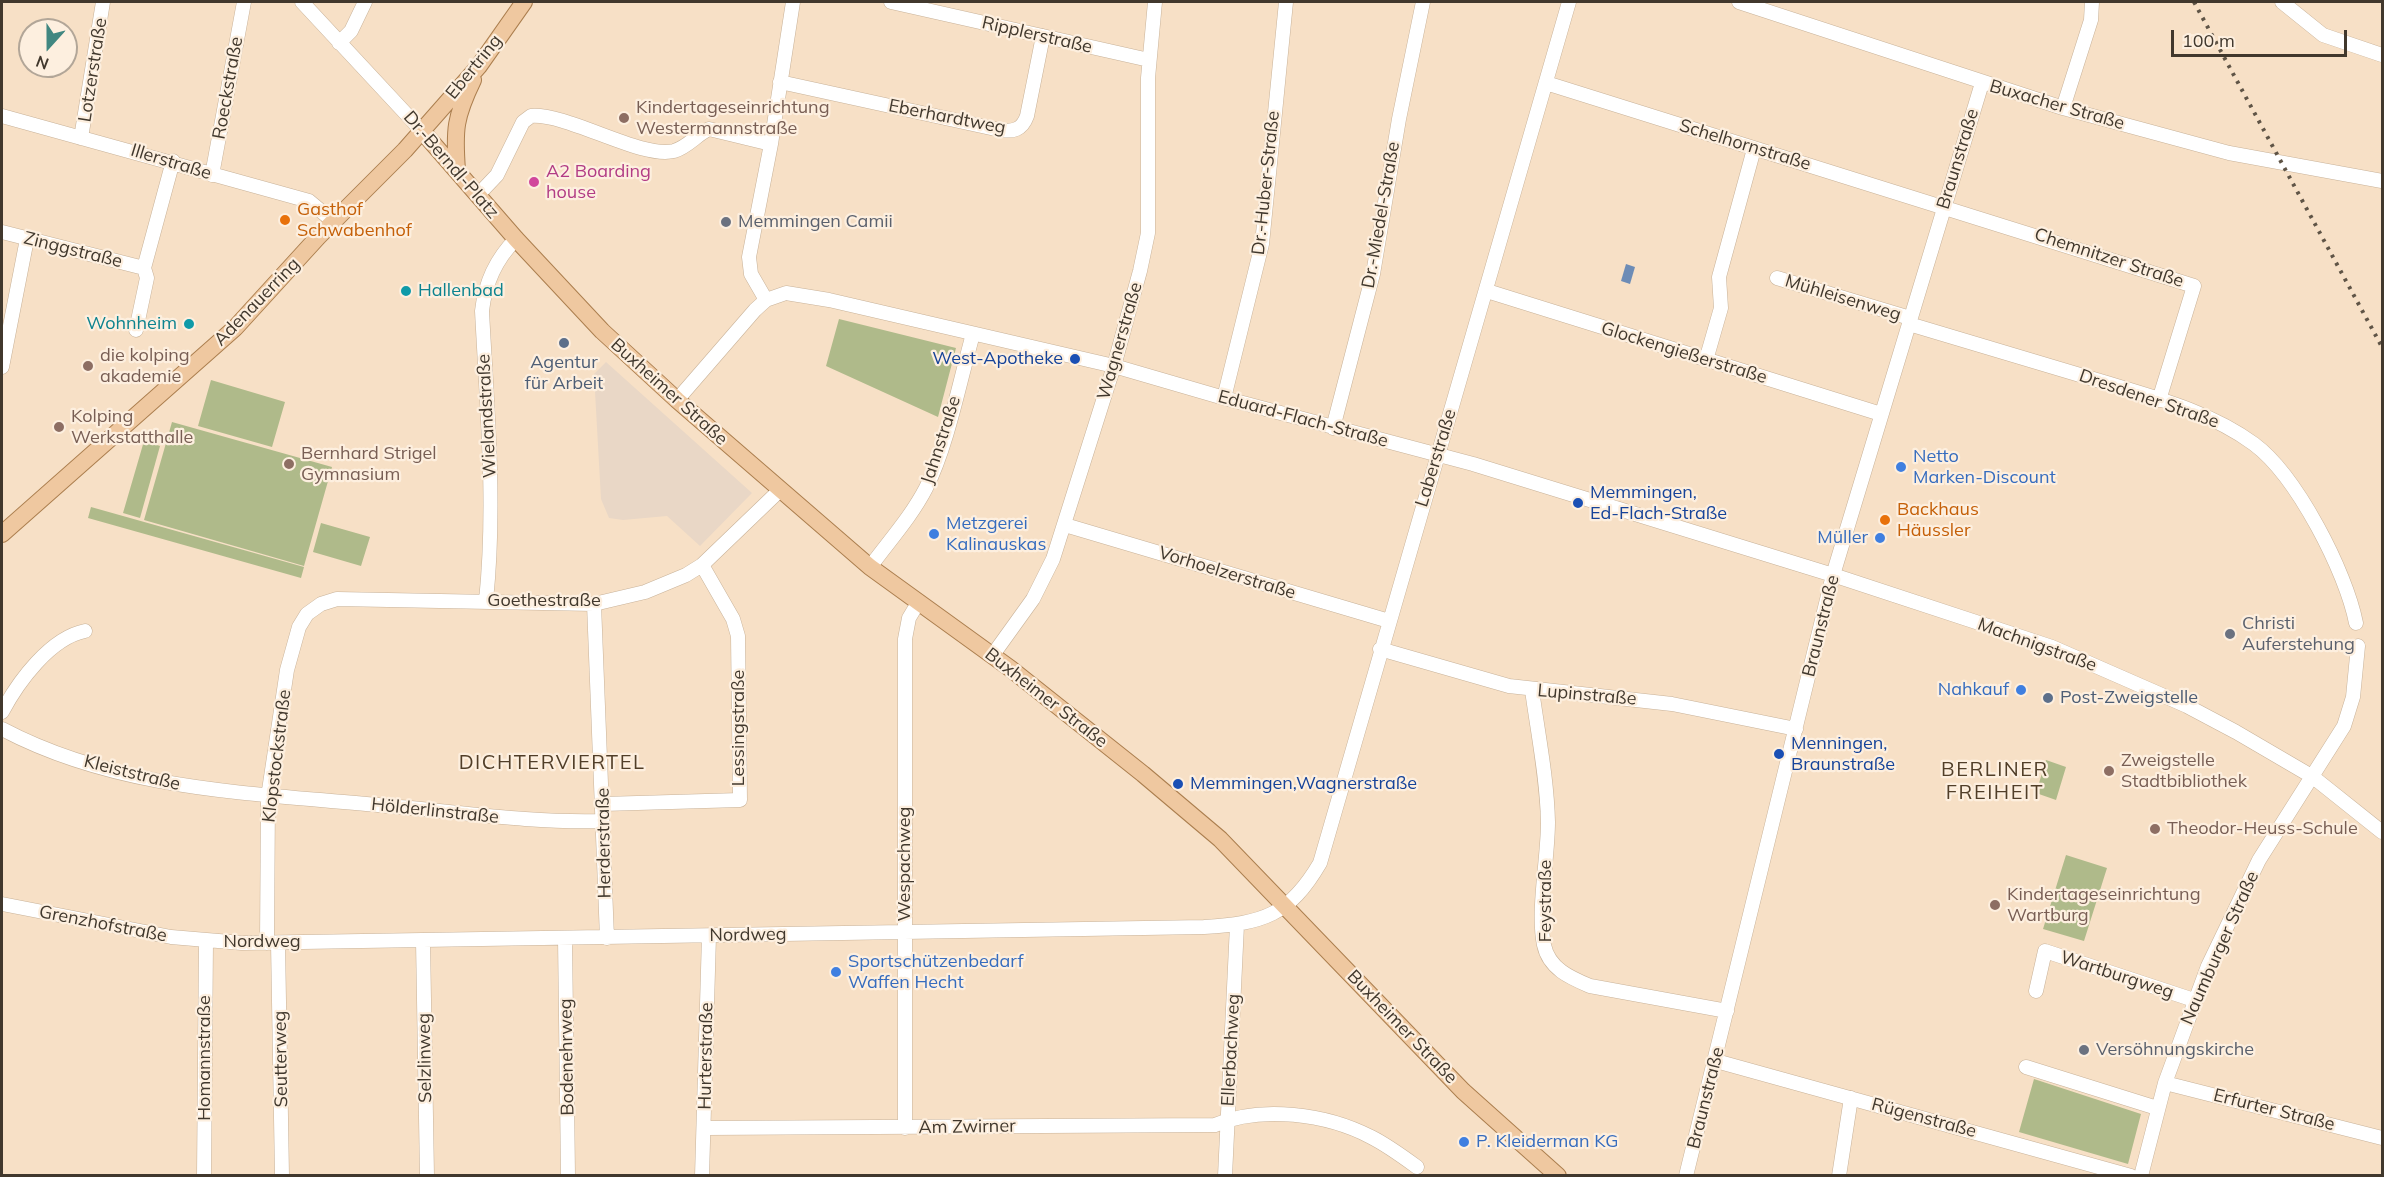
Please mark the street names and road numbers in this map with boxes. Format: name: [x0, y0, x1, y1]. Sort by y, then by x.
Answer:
street label: Ripplerstraße: [980, 12, 1094, 58]
street label: Lotzerstraße: [74, 16, 112, 124]
street label: Ebertring: [441, 30, 507, 104]
street label: Roeckstraße: [208, 35, 248, 141]
street label: Buxacher Straße: [1987, 75, 2127, 135]
street label: Eberhardtweg: [887, 95, 1007, 139]
street label: Braunstraße: [1932, 106, 1984, 212]
street label: Dr.-Berndl-Platz: [399, 107, 503, 223]
street label: Dr.-Huber-Straße: [1248, 110, 1284, 256]
street label: Schelhornstraße: [1677, 115, 1813, 175]
street label: Illerstraße: [128, 140, 214, 184]
street label: Dr.-Miedel-Straße: [1357, 140, 1405, 290]
street label: Chemnitzer Straße: [2032, 224, 2186, 292]
street label: Zinggstraße: [21, 227, 125, 273]
street label: Adenauerring: [210, 253, 304, 351]
street label: Mühleisenweg: [1782, 270, 1904, 326]
street label: Wagnerstraße: [1093, 280, 1147, 402]
street label: Glockengießerstraße: [1599, 318, 1769, 388]
street label: Buxheimer Straße: [606, 334, 732, 450]
street label: Wielandstraße: [473, 353, 501, 479]
street label: Dresdener Straße: [2076, 365, 2222, 433]
street label: Eduard-Flach-Straße: [1216, 386, 1390, 452]
street label: Jahnstraße: [917, 393, 965, 487]
street label: Laberstraße: [1411, 406, 1461, 510]
street label: Vorhoelzerstraße: [1156, 542, 1298, 604]
street label: Braunstraße: [1798, 573, 1844, 679]
street label: Goethestraße: [487, 590, 601, 612]
street label: Machnigstraße: [1975, 613, 2099, 677]
street label: Buxheimer Straße: [980, 643, 1112, 753]
street label: Lessingstraße: [728, 670, 750, 786]
street label: Lupinstraße: [1537, 680, 1637, 710]
street label: Klopstockstraße: [258, 688, 296, 824]
street label: Kleiststraße: [82, 751, 182, 795]
street label: Herderstraße: [592, 788, 616, 898]
street label: Hölderlinstraße: [370, 794, 500, 828]
street label: Wespachweg: [894, 807, 916, 921]
street label: Feystraße: [1535, 860, 1557, 942]
street label: Naumburger Straße: [2176, 868, 2264, 1028]
street label: Grenzhofstraße: [37, 901, 169, 947]
street label: Nordweg: [709, 924, 787, 946]
street label: Nordweg: [223, 931, 301, 953]
street label: Wartburgweg: [2058, 947, 2176, 1003]
street label: Buxheimer Straße: [1342, 966, 1462, 1088]
street label: Ellerbachweg: [1217, 993, 1245, 1107]
street label: Homannstraße: [194, 995, 216, 1121]
street label: Bodenehrweg: [555, 998, 579, 1116]
street label: Hurterstraße: [694, 1002, 718, 1110]
street label: Seutterweg: [269, 1010, 293, 1108]
street label: Selzlinweg: [413, 1013, 437, 1103]
street label: Braunstraße: [1683, 1045, 1729, 1151]
street label: Erfurter Straße: [2211, 1084, 2337, 1136]
street label: Rügenstraße: [1869, 1094, 1979, 1142]
street label: Am Zwirner: [918, 1115, 1016, 1139]

